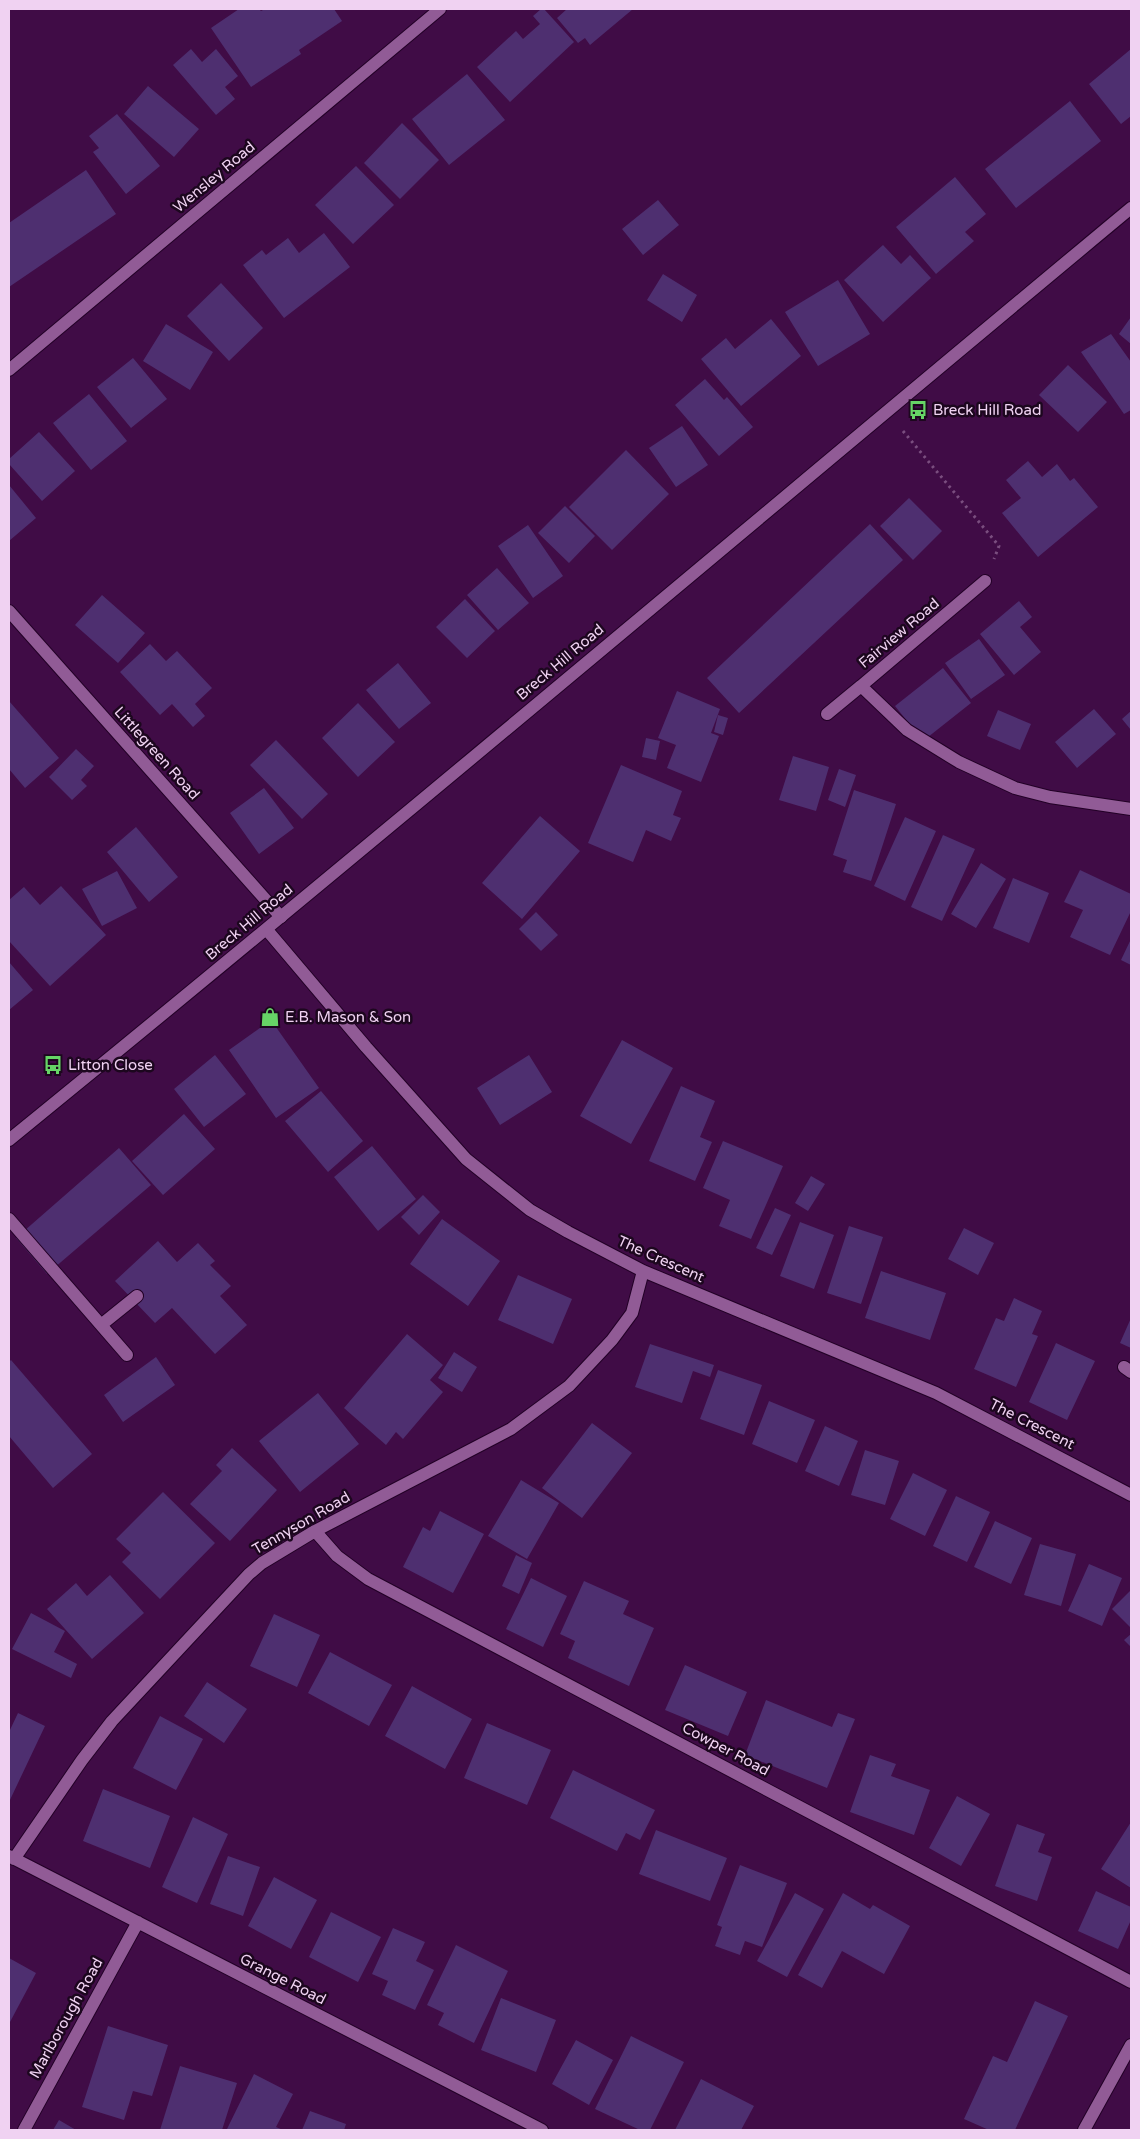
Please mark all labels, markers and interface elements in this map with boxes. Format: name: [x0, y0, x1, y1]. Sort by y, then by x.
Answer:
street label: Wensley Road: [169, 138, 259, 216]
bus stop icon: Breck Hill Road: [907, 399, 929, 421]
place label: Breck Hill Road: [933, 401, 1041, 419]
street label: Fairview Road: [855, 594, 943, 672]
street label: Breck Hill Road: [513, 620, 607, 704]
street label: Littlegreen Road: [111, 703, 203, 803]
street label: Breck Hill Road: [202, 880, 296, 964]
shop icon: E.B. Mason & Son: [259, 1006, 281, 1028]
place label: E.B. Mason & Son: [285, 1008, 411, 1026]
bus stop icon: Litton Close: [42, 1054, 64, 1076]
place label: Litton Close: [68, 1056, 153, 1074]
street label: The Crescent: [615, 1232, 707, 1286]
street label: The Crescent: [986, 1395, 1078, 1453]
street label: Tennyson Road: [249, 1488, 353, 1558]
street label: Cowper Road: [679, 1718, 773, 1780]
street label: Grange Road: [237, 1950, 329, 2008]
street label: Marlborough Road: [25, 1955, 107, 2081]

